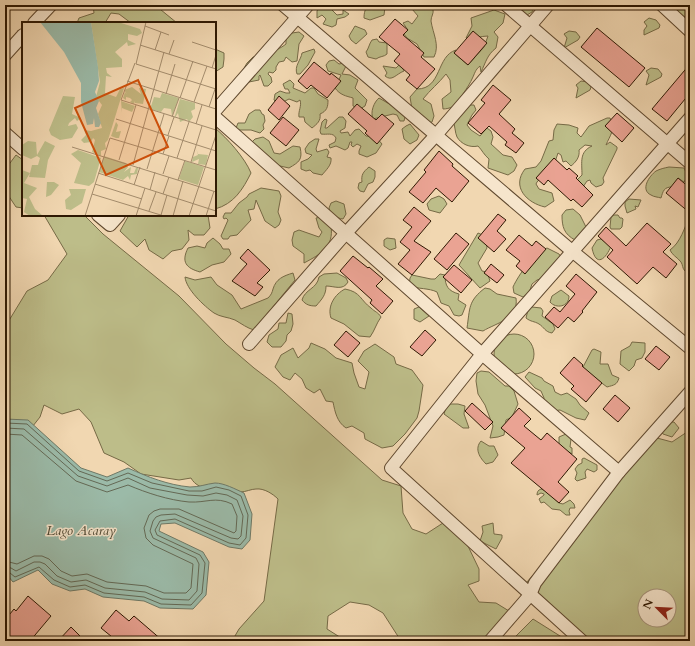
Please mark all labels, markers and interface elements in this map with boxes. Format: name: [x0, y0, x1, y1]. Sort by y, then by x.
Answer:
inset map: [22, 22, 216, 216]
water label: Lago Acaray: [46, 521, 116, 540]
north arrow: [637, 588, 677, 628]
text: N: [640, 596, 657, 612]

